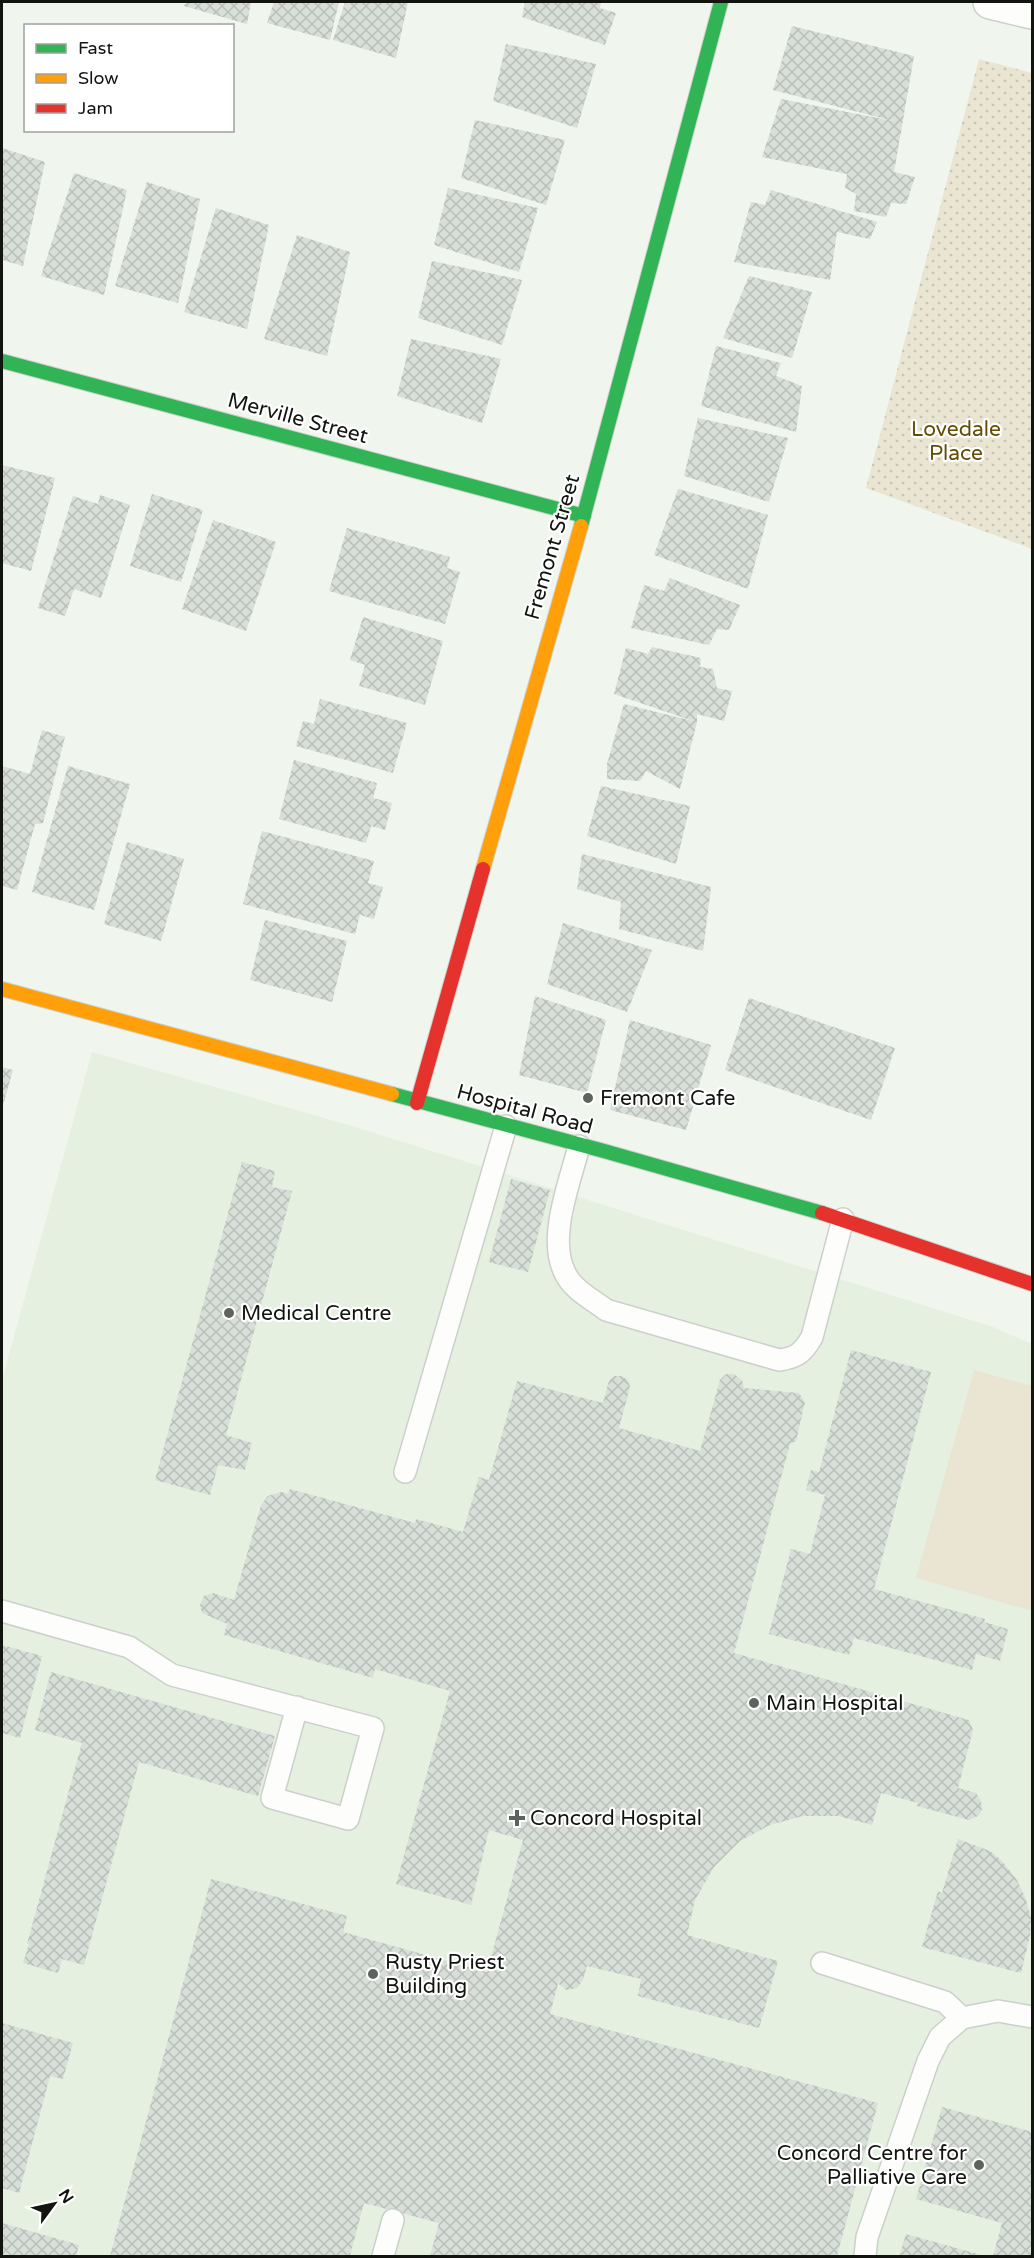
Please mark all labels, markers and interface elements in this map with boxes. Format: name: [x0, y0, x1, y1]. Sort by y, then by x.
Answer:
legend: [24, 24, 234, 132]
text: Fast: [78, 37, 113, 59]
text: Slow: [78, 67, 119, 89]
text: Jam: [78, 97, 113, 119]
street label: Merville Street: [225, 388, 371, 449]
park label: Lovedale Place: [911, 417, 1001, 466]
street label: Fremont Street: [520, 472, 585, 623]
street label: Hospital Road: [454, 1079, 596, 1140]
place label: Fremont Cafe: [600, 1086, 735, 1111]
marker: Fremont Cafe: [581, 1091, 595, 1105]
place label: Medical Centre: [241, 1301, 391, 1326]
marker: Medical Centre: [222, 1306, 236, 1320]
place label: Main Hospital: [766, 1691, 904, 1716]
marker: Main Hospital: [747, 1696, 761, 1710]
place label: Concord Hospital: [530, 1806, 702, 1831]
marker: Concord Hospital: [508, 1809, 526, 1827]
place label: Rusty Priest Building: [385, 1950, 505, 1999]
marker: Rusty Priest Building: [366, 1967, 380, 1981]
place label: Concord Centre for Palliative Care: [777, 2141, 967, 2190]
marker: Concord Centre for Palliative Care: [972, 2158, 986, 2172]
north arrow: [24, 2174, 84, 2234]
text: N: [54, 2186, 78, 2207]

